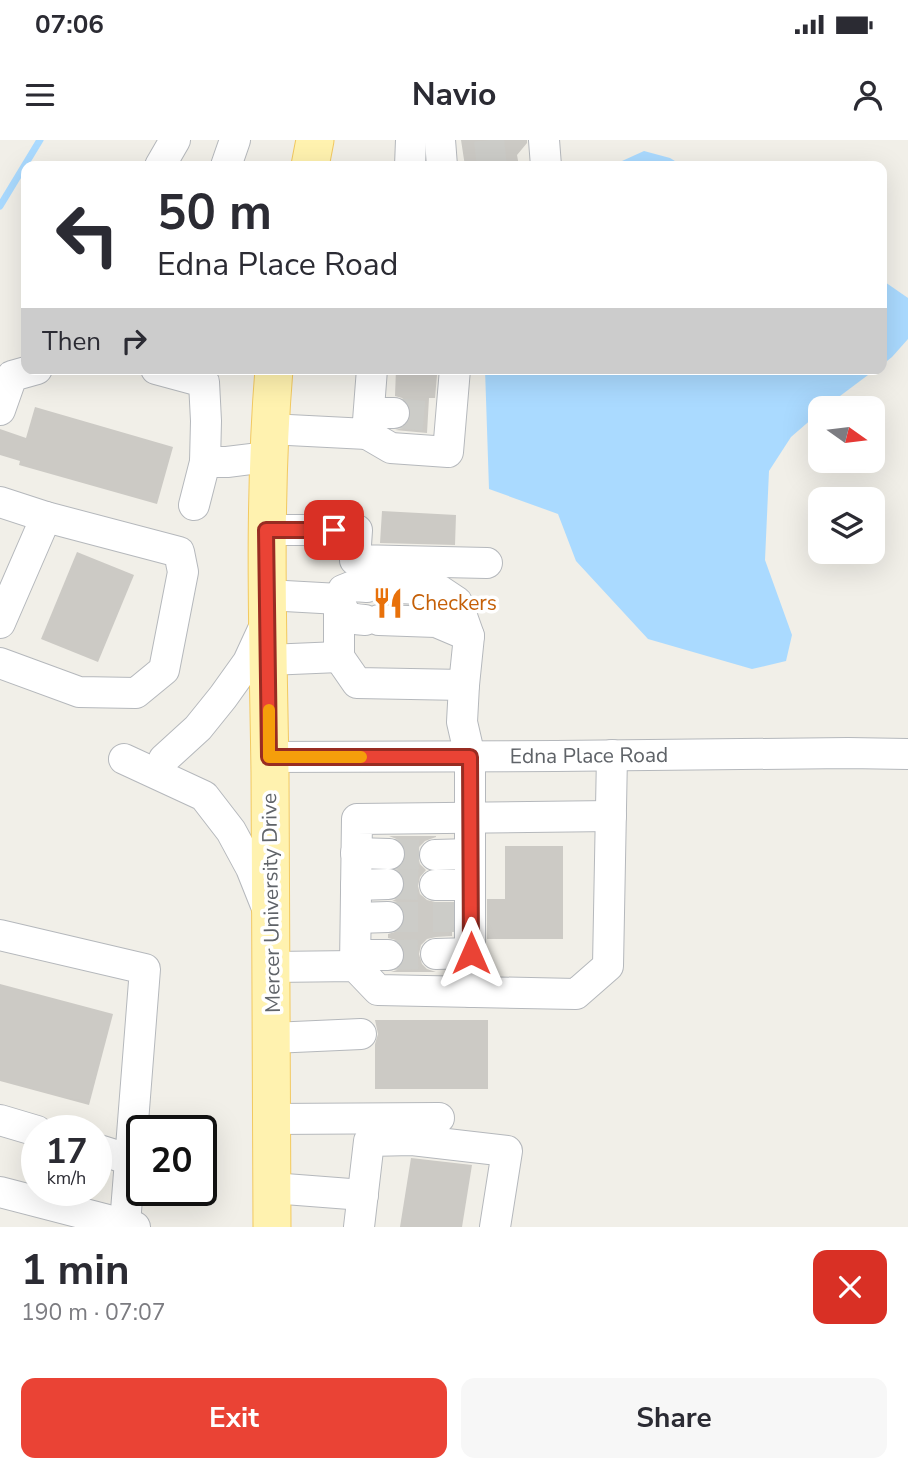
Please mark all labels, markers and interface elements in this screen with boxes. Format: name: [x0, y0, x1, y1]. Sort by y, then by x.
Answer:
text: 07:06: [35, 7, 104, 42]
text: Navio: [412, 73, 496, 116]
icon: menu: [21, 76, 59, 114]
icon: person: [849, 76, 887, 114]
text: 50 m: [157, 179, 272, 246]
icon: left: [42, 189, 133, 280]
text: Edna Place Road: [157, 243, 398, 286]
icon: right: [115, 322, 153, 360]
text: Then: [42, 324, 101, 359]
north arrow: [808, 396, 886, 472]
map controls: [808, 396, 885, 564]
button: layers: [808, 487, 885, 564]
pin: [304, 500, 364, 560]
icon: arrive: [315, 511, 353, 549]
restaurant icon: Checkers: [371, 586, 405, 620]
place label: Checkers: [411, 589, 497, 617]
street label: Edna Place Road: [510, 741, 668, 770]
street label: Mercer University Drive: [255, 793, 287, 1013]
position arrow: [434, 916, 508, 990]
speed limit sign: 20: [126, 1115, 217, 1206]
text: 17: [45, 1128, 88, 1175]
text: km/h: [47, 1166, 86, 1190]
text: 1 min: [21, 1242, 130, 1299]
button: close: [813, 1250, 887, 1324]
text: 190 m · 07:07: [21, 1297, 166, 1328]
button: Exit: [21, 1378, 447, 1458]
button: Share: [461, 1378, 887, 1458]

